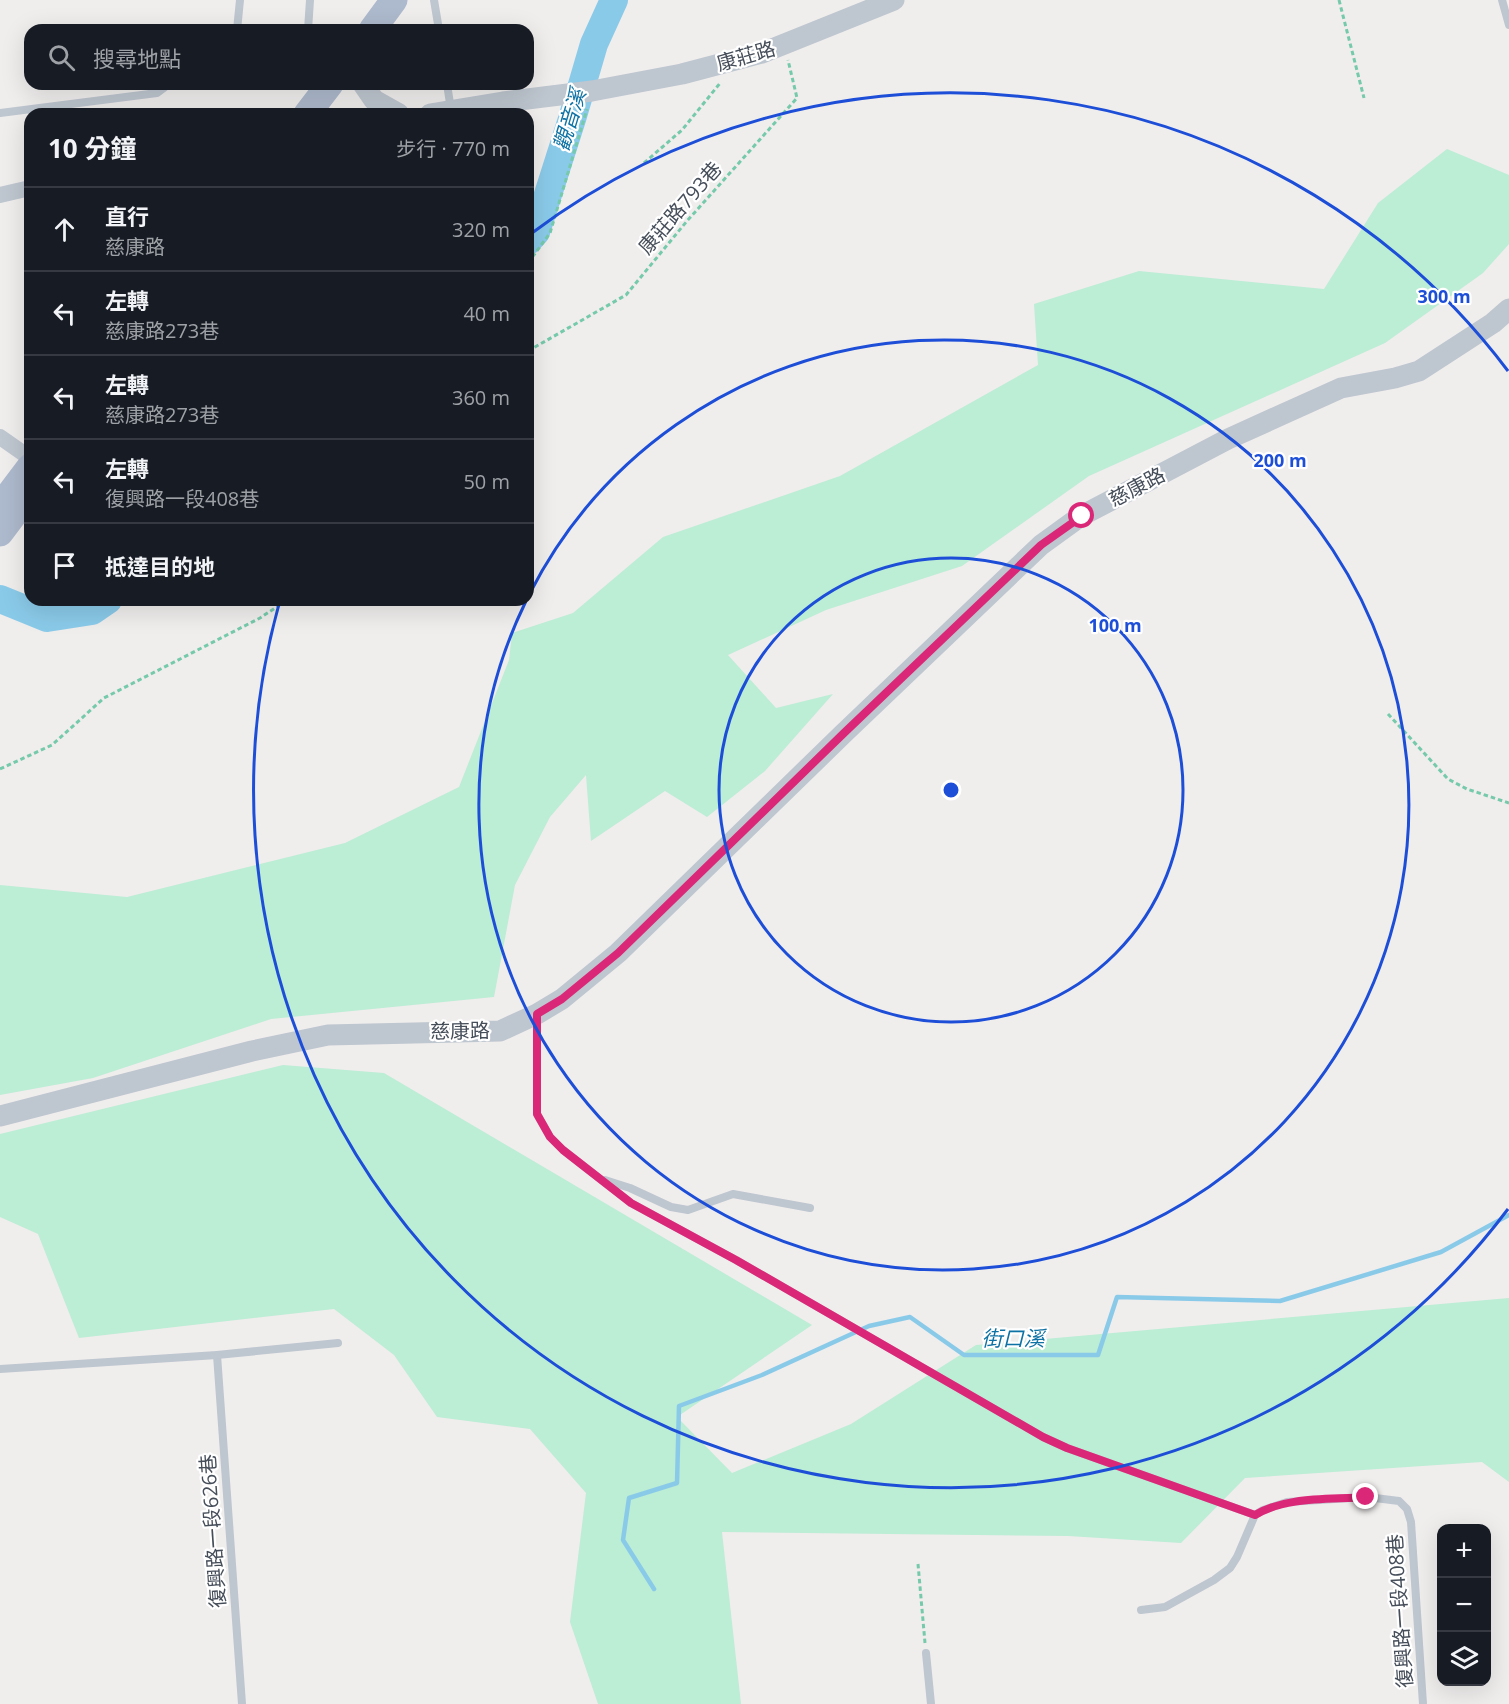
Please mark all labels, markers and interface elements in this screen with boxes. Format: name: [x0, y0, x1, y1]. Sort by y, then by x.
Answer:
search box: [24, 24, 534, 90]
street label: 康莊路: [713, 34, 778, 77]
icon: search: [45, 41, 78, 74]
text: 搜尋地點: [93, 43, 181, 73]
water label: 觀音溪: [546, 83, 593, 154]
text: 10 分鐘: [48, 130, 137, 166]
text: 步行 · 770 m: [396, 135, 510, 162]
street label: 康莊路793巷: [632, 156, 727, 260]
text: 直行: [105, 201, 149, 231]
icon: ahead: [48, 213, 81, 246]
text: 320 m: [452, 216, 510, 243]
text: 慈康路: [105, 233, 165, 260]
text: 300 m: [1417, 284, 1471, 308]
text: 左轉: [105, 285, 149, 315]
icon: left: [48, 297, 81, 330]
text: 40 m: [463, 300, 510, 327]
text: 慈康路273巷: [105, 317, 219, 344]
text: 左轉: [105, 369, 149, 399]
icon: left: [48, 381, 81, 414]
text: 360 m: [452, 384, 510, 411]
text: 慈康路273巷: [105, 401, 219, 428]
text: 200 m: [1253, 448, 1307, 472]
text: 左轉: [105, 453, 149, 483]
street label: 慈康路: [1104, 461, 1170, 513]
icon: left: [48, 465, 81, 498]
text: 50 m: [463, 468, 510, 495]
text: 復興路一段408巷: [105, 485, 259, 512]
route start: [1068, 502, 1094, 528]
icon: arrive: [48, 549, 81, 582]
text: 抵達目的地: [105, 551, 215, 581]
text: 100 m: [1088, 613, 1142, 637]
centre of rings: [941, 780, 961, 800]
street label: 慈康路: [430, 1016, 490, 1045]
water label: 街口溪: [982, 1324, 1047, 1352]
street label: 復興路一段626巷: [194, 1453, 231, 1609]
route end: [1352, 1483, 1378, 1509]
map controls: [1437, 1524, 1491, 1686]
button: +: [1437, 1524, 1491, 1578]
street label: 復興路一段408巷: [1381, 1533, 1418, 1689]
button: −: [1437, 1578, 1491, 1632]
button: layers: [1437, 1632, 1491, 1686]

